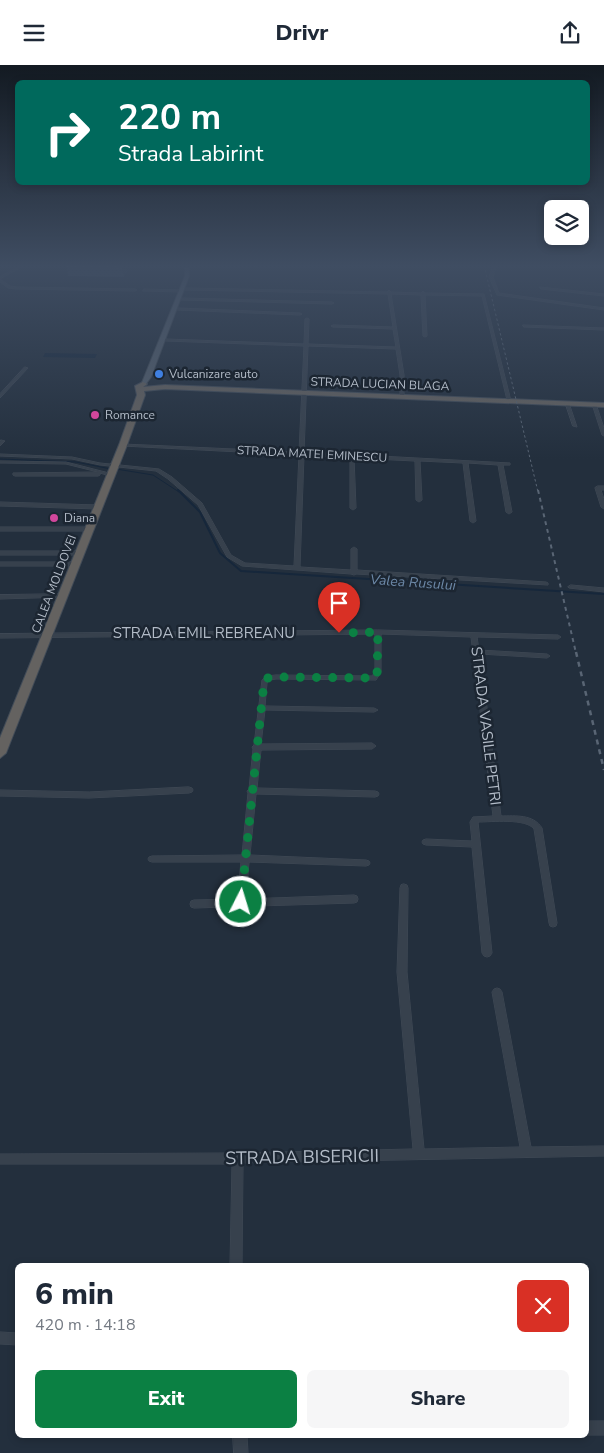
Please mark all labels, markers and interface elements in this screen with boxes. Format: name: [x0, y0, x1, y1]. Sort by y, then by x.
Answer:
text: Drivr: [276, 18, 328, 48]
icon: menu: [20, 19, 48, 47]
icon: share: [556, 19, 584, 47]
text: 220 m: [118, 94, 221, 141]
icon: right: [35, 100, 100, 165]
text: Strada Labirint: [118, 139, 263, 169]
map controls: [544, 200, 589, 245]
button: layers: [544, 200, 589, 245]
place label: Vulcanizare auto: [168, 366, 258, 382]
marker: Vulcanizare auto: [153, 368, 165, 380]
street label: STRADA LUCIAN BLAGA: [310, 374, 450, 394]
place label: Romance: [105, 407, 155, 423]
marker: Romance: [89, 409, 101, 421]
street label: STRADA MATEI EMINESCU: [236, 442, 388, 466]
place label: Diana: [64, 510, 95, 526]
marker: Diana: [48, 512, 60, 524]
street label: CALEA MOLDOVEI: [28, 533, 80, 635]
water label: Valea Rusului: [369, 570, 457, 595]
pin: [318, 582, 360, 633]
icon: arrive: [325, 589, 353, 617]
street label: STRADA EMIL REBREANU: [113, 623, 295, 643]
street label: STRADA VASILE PETRI: [466, 646, 506, 806]
position arrow: [214, 875, 266, 927]
street label: STRADA BISERICII: [225, 1144, 379, 1170]
text: 6 min: [35, 1274, 114, 1315]
button: close: [517, 1280, 569, 1332]
text: 420 m · 14:18: [35, 1314, 136, 1336]
button: Exit: [35, 1370, 297, 1428]
button: Share: [307, 1370, 569, 1428]

